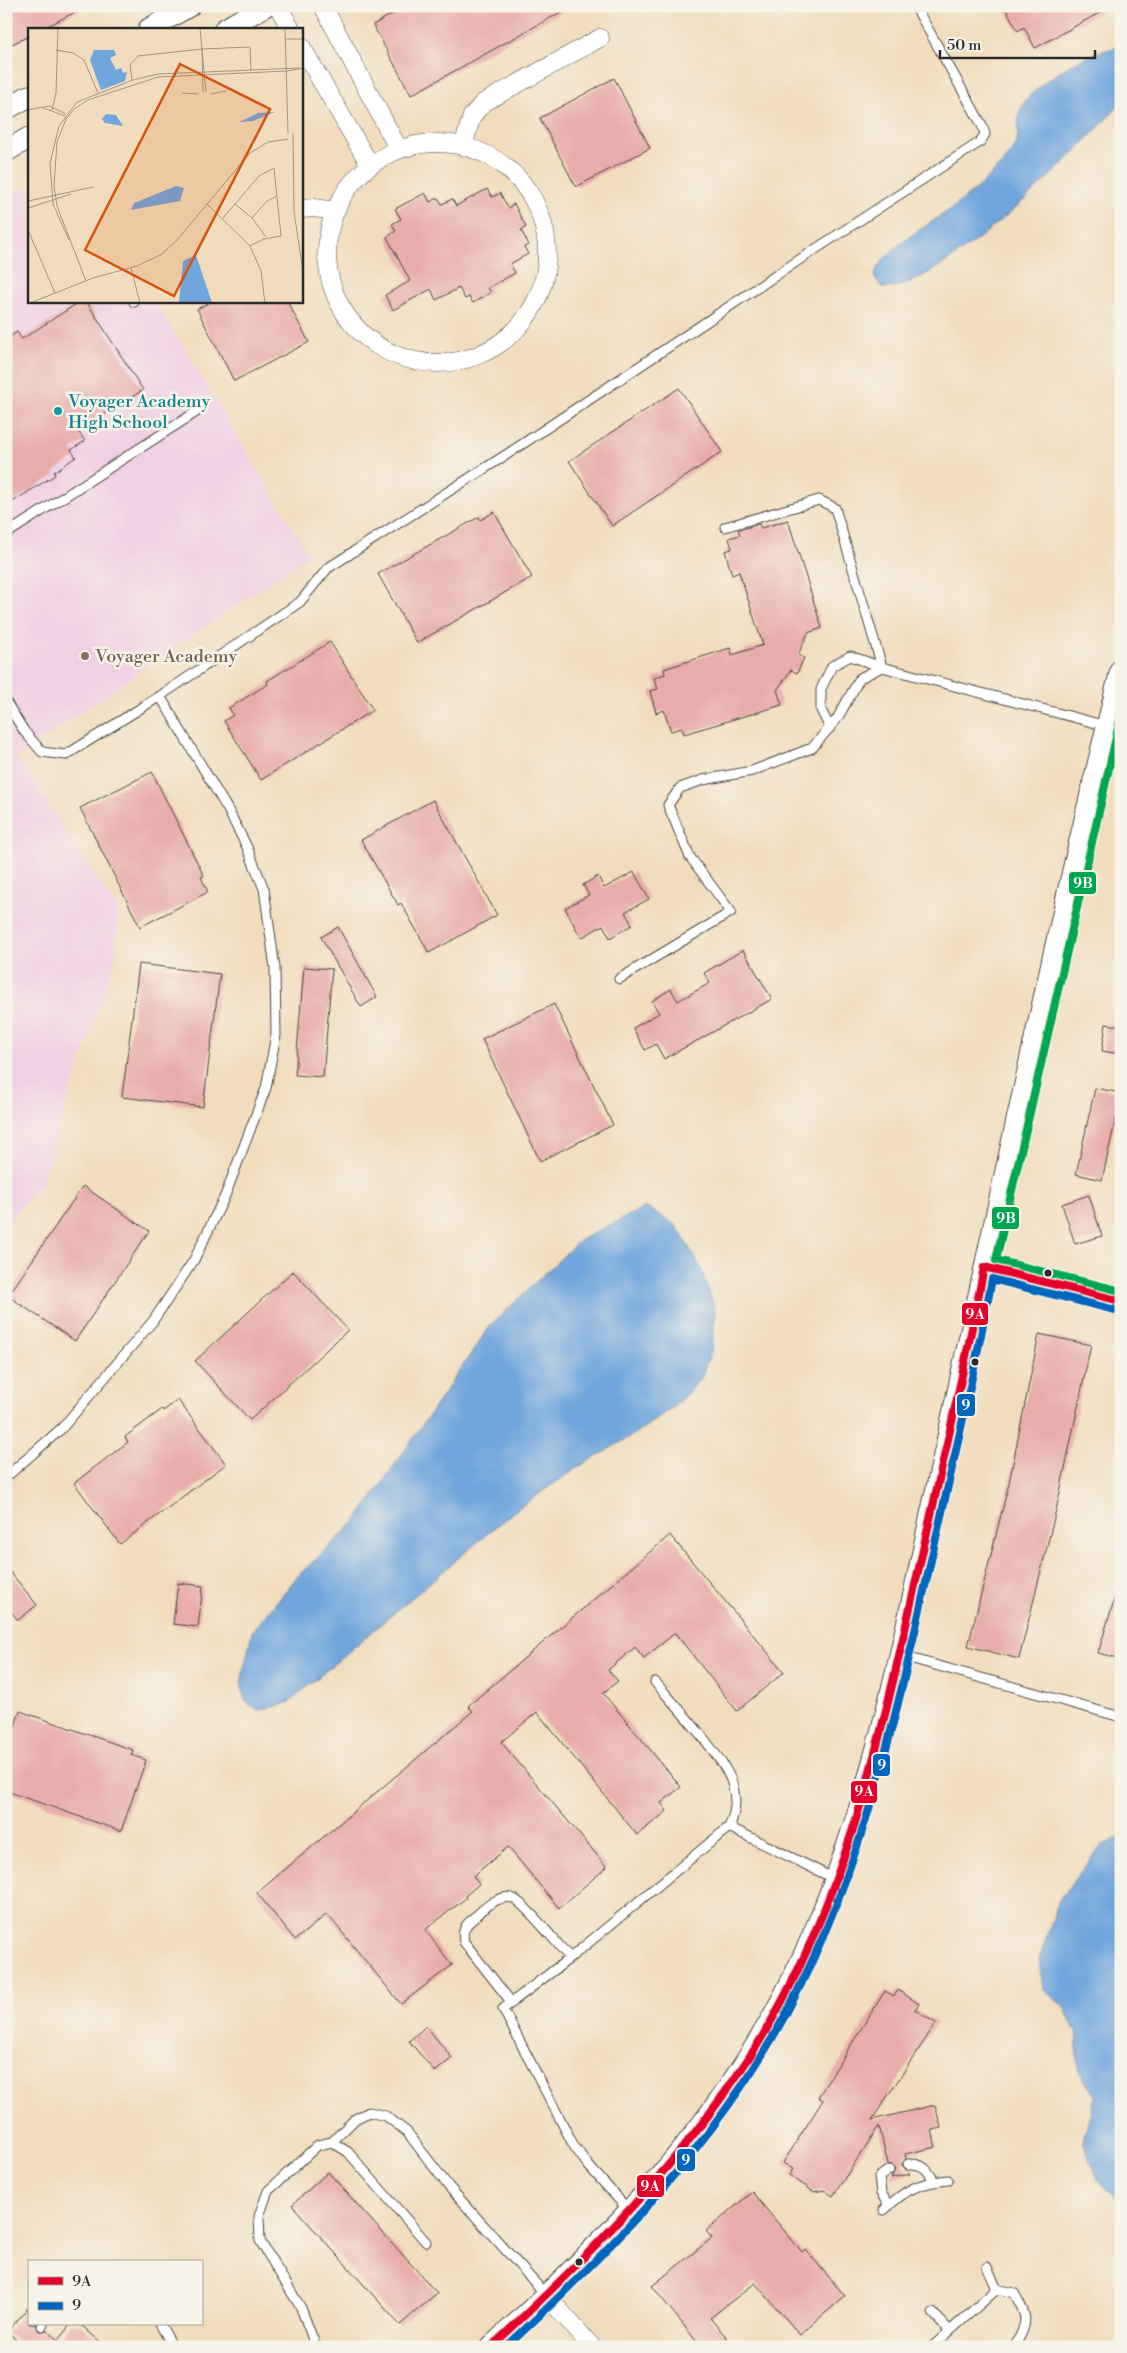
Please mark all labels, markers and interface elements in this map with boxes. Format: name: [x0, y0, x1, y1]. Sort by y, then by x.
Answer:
inset map: [28, 28, 302, 302]
scale bar: [940, 28, 1094, 60]
text: 50 m: [947, 36, 981, 55]
place label: Voyager Academy High School: [67, 390, 210, 434]
marker: Voyager Academy High School: [52, 405, 64, 417]
place label: Voyager Academy: [94, 645, 237, 668]
marker: Voyager Academy: [79, 650, 91, 662]
line badge: 9B: [1068, 871, 1097, 895]
text: 9B: [1073, 875, 1093, 893]
line badge: 9B: [991, 1206, 1020, 1230]
text: 9B: [996, 1210, 1016, 1228]
unlabelled marker: [1043, 1268, 1053, 1278]
line badge: 9A: [961, 1302, 989, 1326]
text: 9A: [966, 1306, 985, 1324]
unlabelled marker: [970, 1357, 980, 1367]
line badge: 9: [956, 1393, 976, 1417]
text: 9: [962, 1397, 971, 1415]
line badge: 9: [872, 1753, 891, 1777]
text: 9: [878, 1757, 887, 1775]
line badge: 9A: [850, 1780, 878, 1804]
text: 9A: [855, 1783, 874, 1801]
line badge: 9: [676, 2148, 696, 2172]
text: 9: [682, 2152, 691, 2170]
line badge: 9A: [636, 2174, 665, 2198]
text: 9A: [641, 2178, 660, 2196]
unlabelled marker: [574, 2257, 584, 2267]
legend: [28, 2260, 202, 2326]
text: 9A: [72, 2272, 92, 2291]
text: 9: [72, 2296, 81, 2315]

